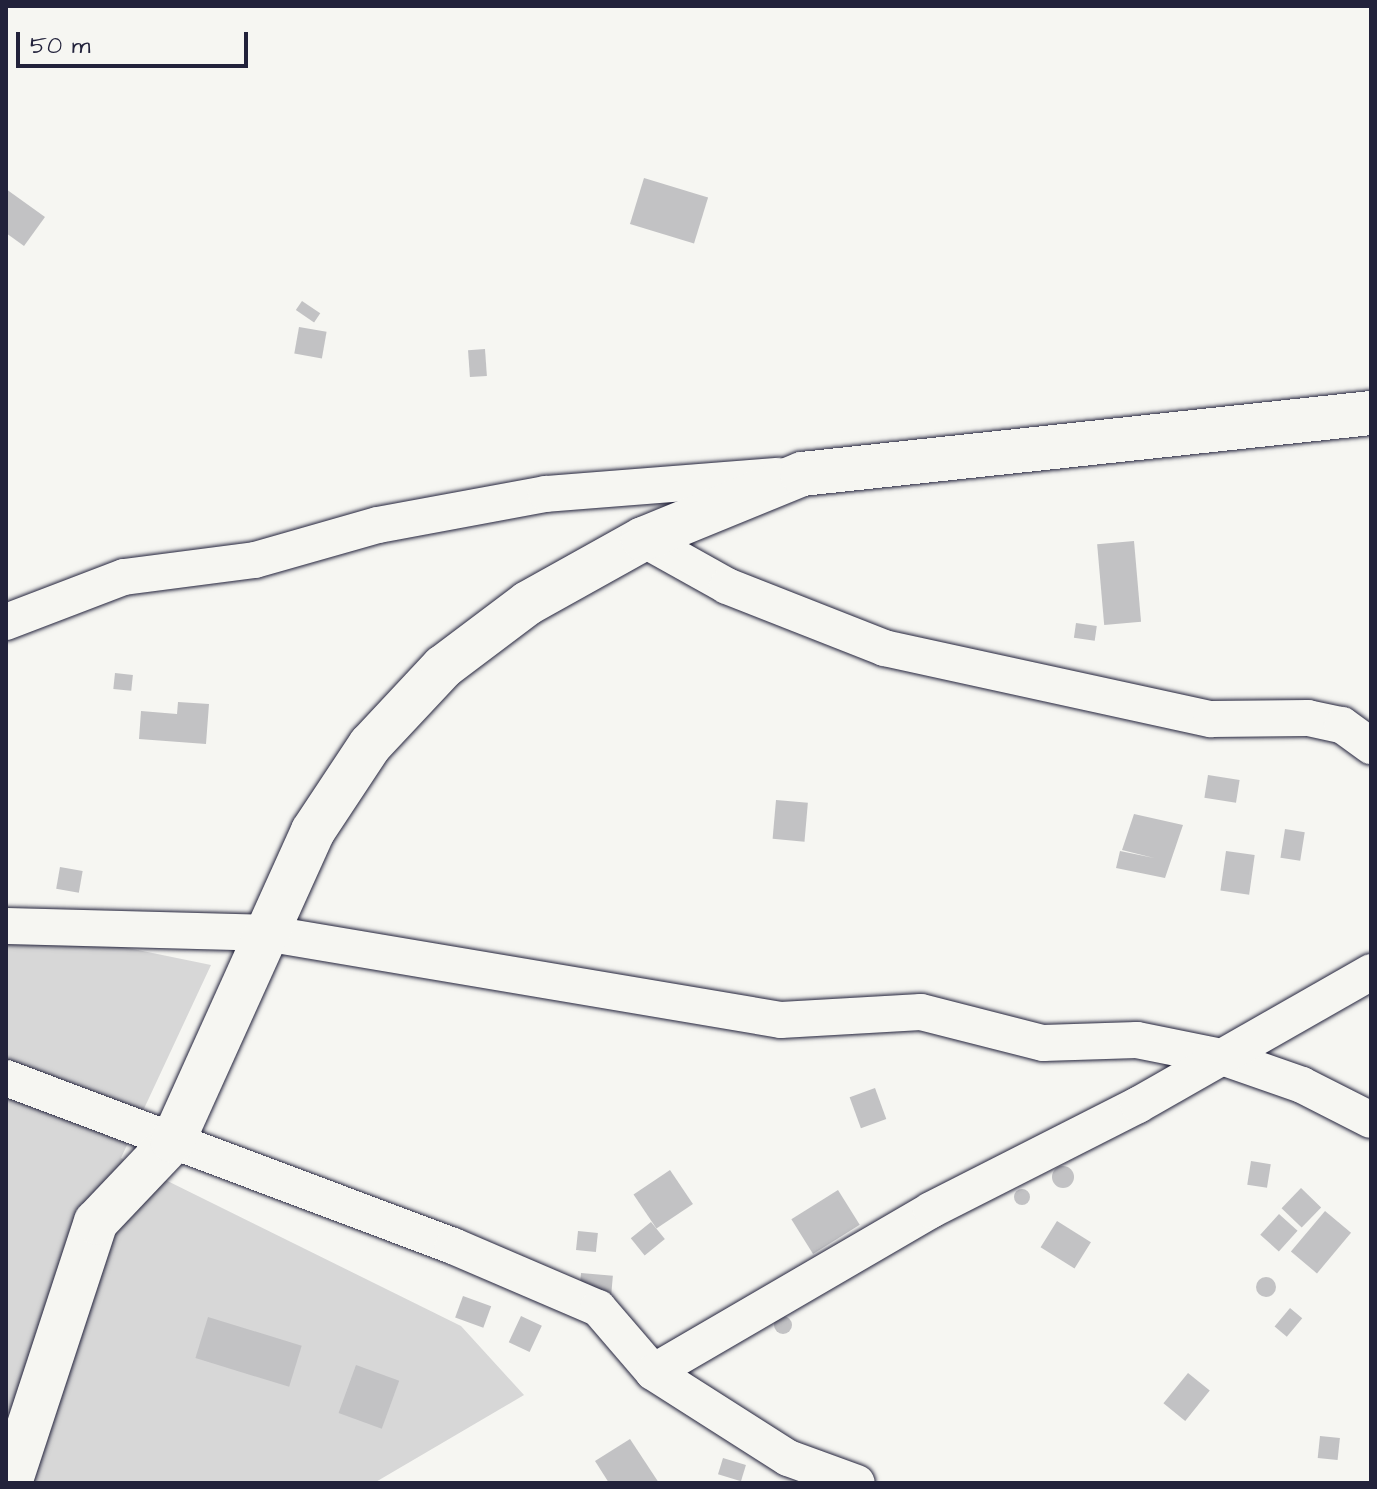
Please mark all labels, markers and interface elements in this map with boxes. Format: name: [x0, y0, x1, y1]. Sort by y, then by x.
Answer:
scale bar: [20, 16, 252, 66]
text: 50 m: [30, 29, 90, 63]

